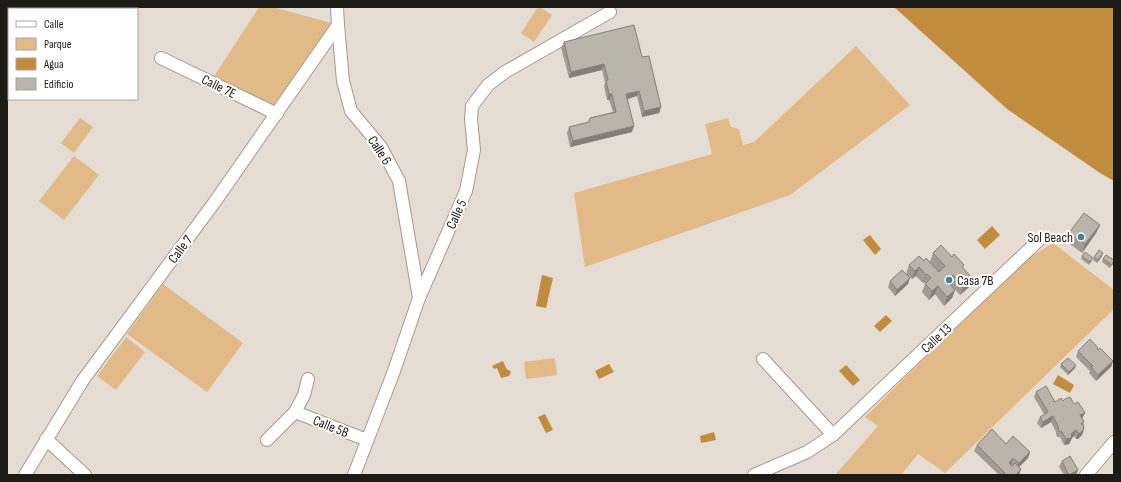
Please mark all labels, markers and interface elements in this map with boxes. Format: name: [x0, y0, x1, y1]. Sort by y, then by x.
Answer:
legend: [8, 8, 138, 100]
text: Calle: [44, 17, 64, 32]
text: Parque: [44, 37, 72, 52]
text: Agua: [43, 57, 64, 72]
street label: Calle 7E: [199, 71, 239, 102]
text: Edificio: [44, 77, 73, 92]
street label: Calle 6: [364, 133, 395, 168]
street label: Calle 5: [442, 196, 471, 232]
place label: Sol Beach: [1028, 229, 1073, 246]
street label: Calle 7: [164, 232, 197, 267]
marker: Sol Beach: [1076, 232, 1086, 242]
place label: Casa 7B: [957, 272, 993, 289]
marker: Casa 7B: [944, 275, 954, 285]
street label: Calle 13: [917, 320, 955, 357]
street label: Calle 5B: [311, 412, 351, 441]

